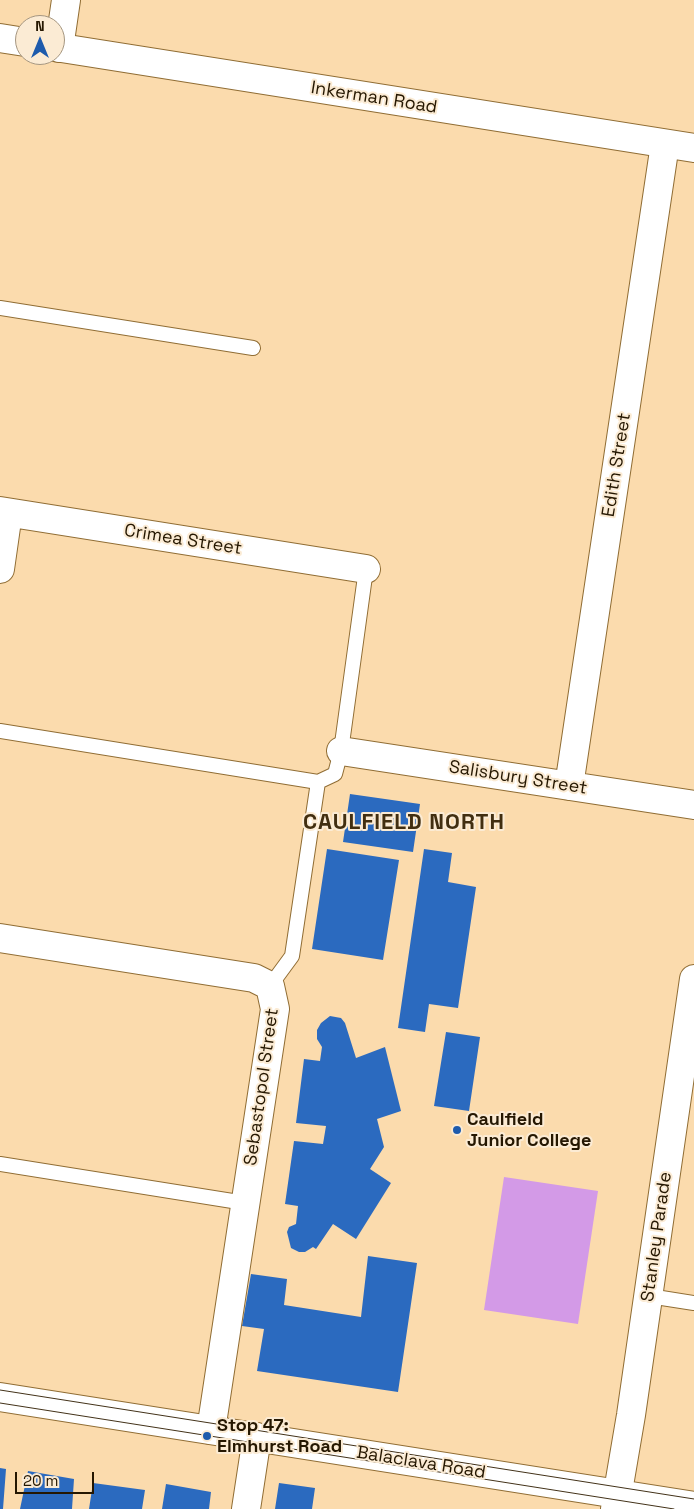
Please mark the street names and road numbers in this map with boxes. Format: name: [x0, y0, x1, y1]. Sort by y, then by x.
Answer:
street label: Inkerman Road: [309, 77, 439, 119]
street label: Edith Street: [598, 411, 636, 519]
street label: Crimea Street: [123, 520, 243, 560]
street label: Salisbury Street: [447, 756, 589, 800]
street label: Sebastopol Street: [240, 1007, 284, 1167]
street label: Stanley Parade: [637, 1171, 677, 1303]
street label: Balaclava Road: [355, 1442, 487, 1484]

